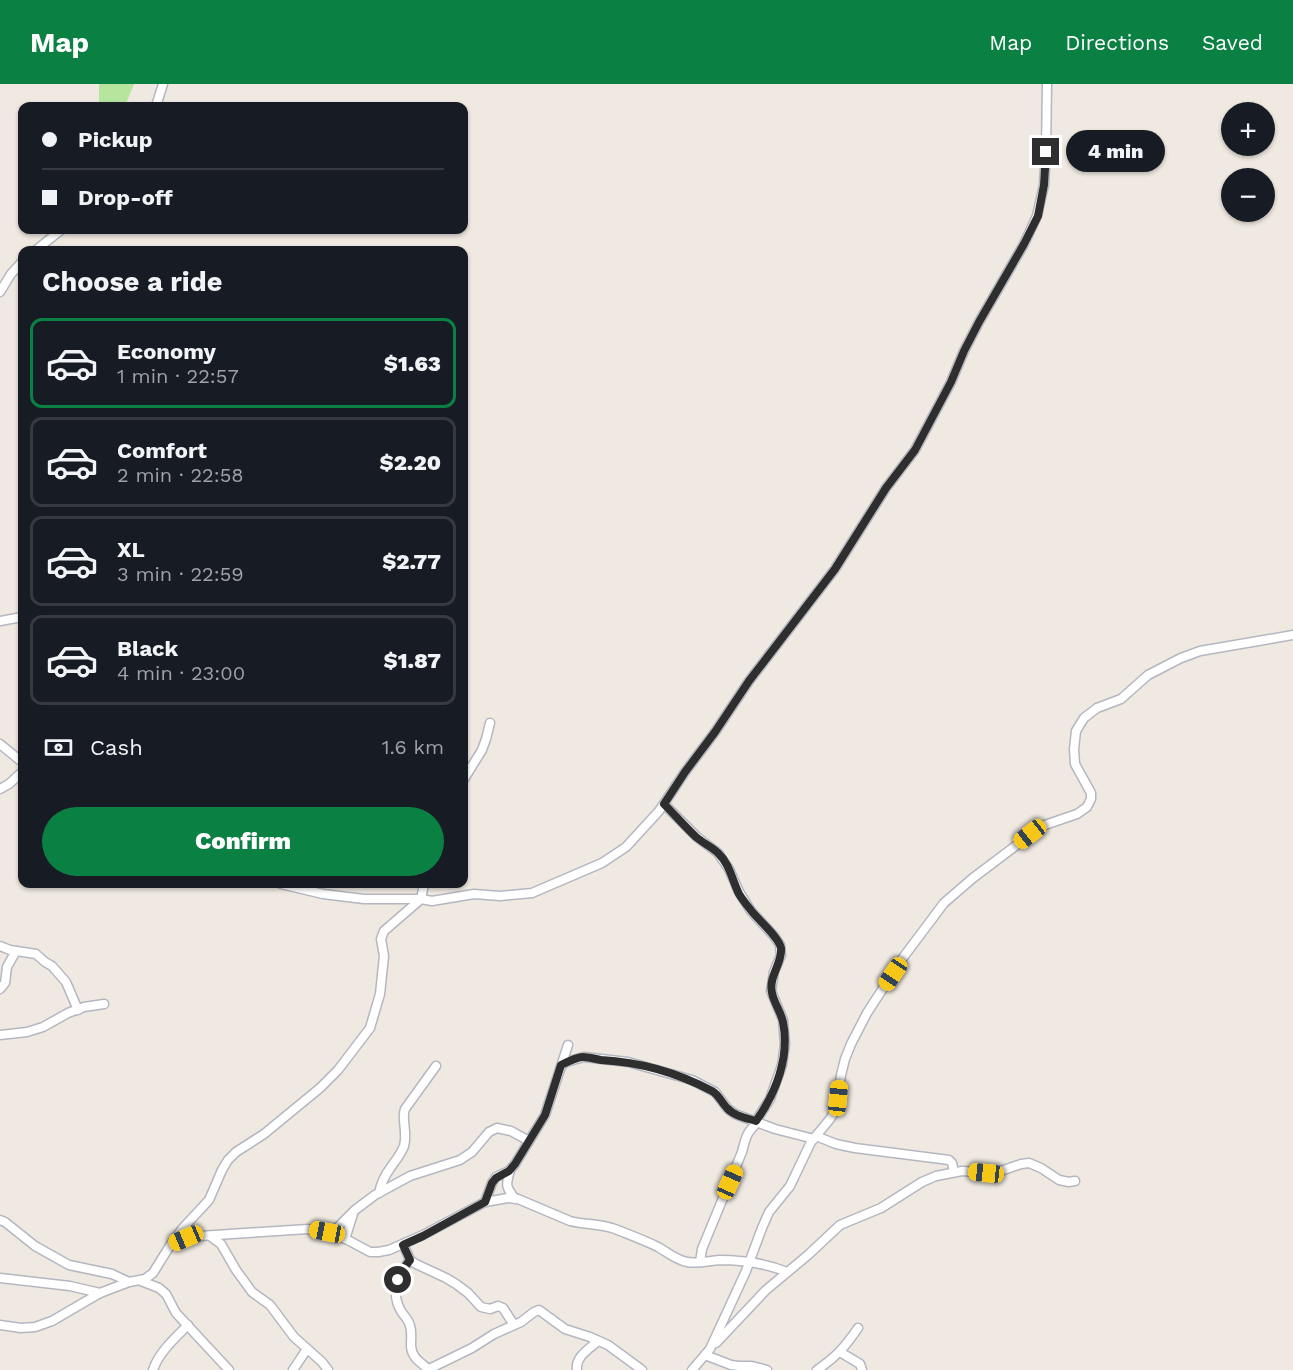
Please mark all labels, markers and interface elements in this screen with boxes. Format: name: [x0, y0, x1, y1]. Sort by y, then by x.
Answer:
text: Map: [30, 26, 89, 59]
text: Map: [989, 30, 1032, 55]
text: Directions: [1065, 30, 1169, 55]
text: Saved: [1202, 30, 1263, 55]
map controls: [1221, 102, 1275, 222]
button: +: [1221, 102, 1275, 156]
text: Pickup: [78, 127, 153, 152]
callout: 4 min: [1067, 131, 1166, 173]
route end: [1032, 138, 1059, 165]
text: 4 min: [1088, 139, 1143, 163]
button: −: [1221, 168, 1275, 222]
text: Drop-off: [78, 185, 173, 210]
text: Choose a ride: [42, 266, 222, 298]
icon: car: [45, 336, 99, 390]
text: Economy: [117, 339, 216, 364]
text: $1.63: [384, 351, 441, 376]
text: 1 min · 22:57: [117, 364, 239, 388]
icon: car: [45, 435, 99, 489]
text: Comfort: [117, 438, 207, 463]
text: $2.20: [379, 450, 441, 475]
text: 2 min · 22:58: [117, 463, 244, 487]
icon: car: [45, 534, 99, 588]
text: XL: [117, 537, 145, 562]
text: $2.77: [382, 549, 441, 574]
text: 3 min · 22:59: [117, 562, 244, 586]
icon: car: [45, 633, 99, 687]
text: Black: [117, 636, 178, 661]
text: $1.87: [383, 648, 441, 673]
text: 4 min · 23:00: [117, 661, 245, 685]
icon: cash: [42, 731, 75, 764]
text: Cash: [90, 735, 143, 760]
text: 1.6 km: [382, 735, 444, 759]
button: Confirm: [42, 807, 444, 876]
car: [1010, 816, 1050, 852]
car: [875, 954, 911, 994]
car: [827, 1079, 849, 1117]
car: [714, 1162, 746, 1202]
car: [967, 1162, 1005, 1184]
car: [308, 1220, 346, 1244]
car: [166, 1223, 206, 1253]
route start: [384, 1266, 411, 1293]

